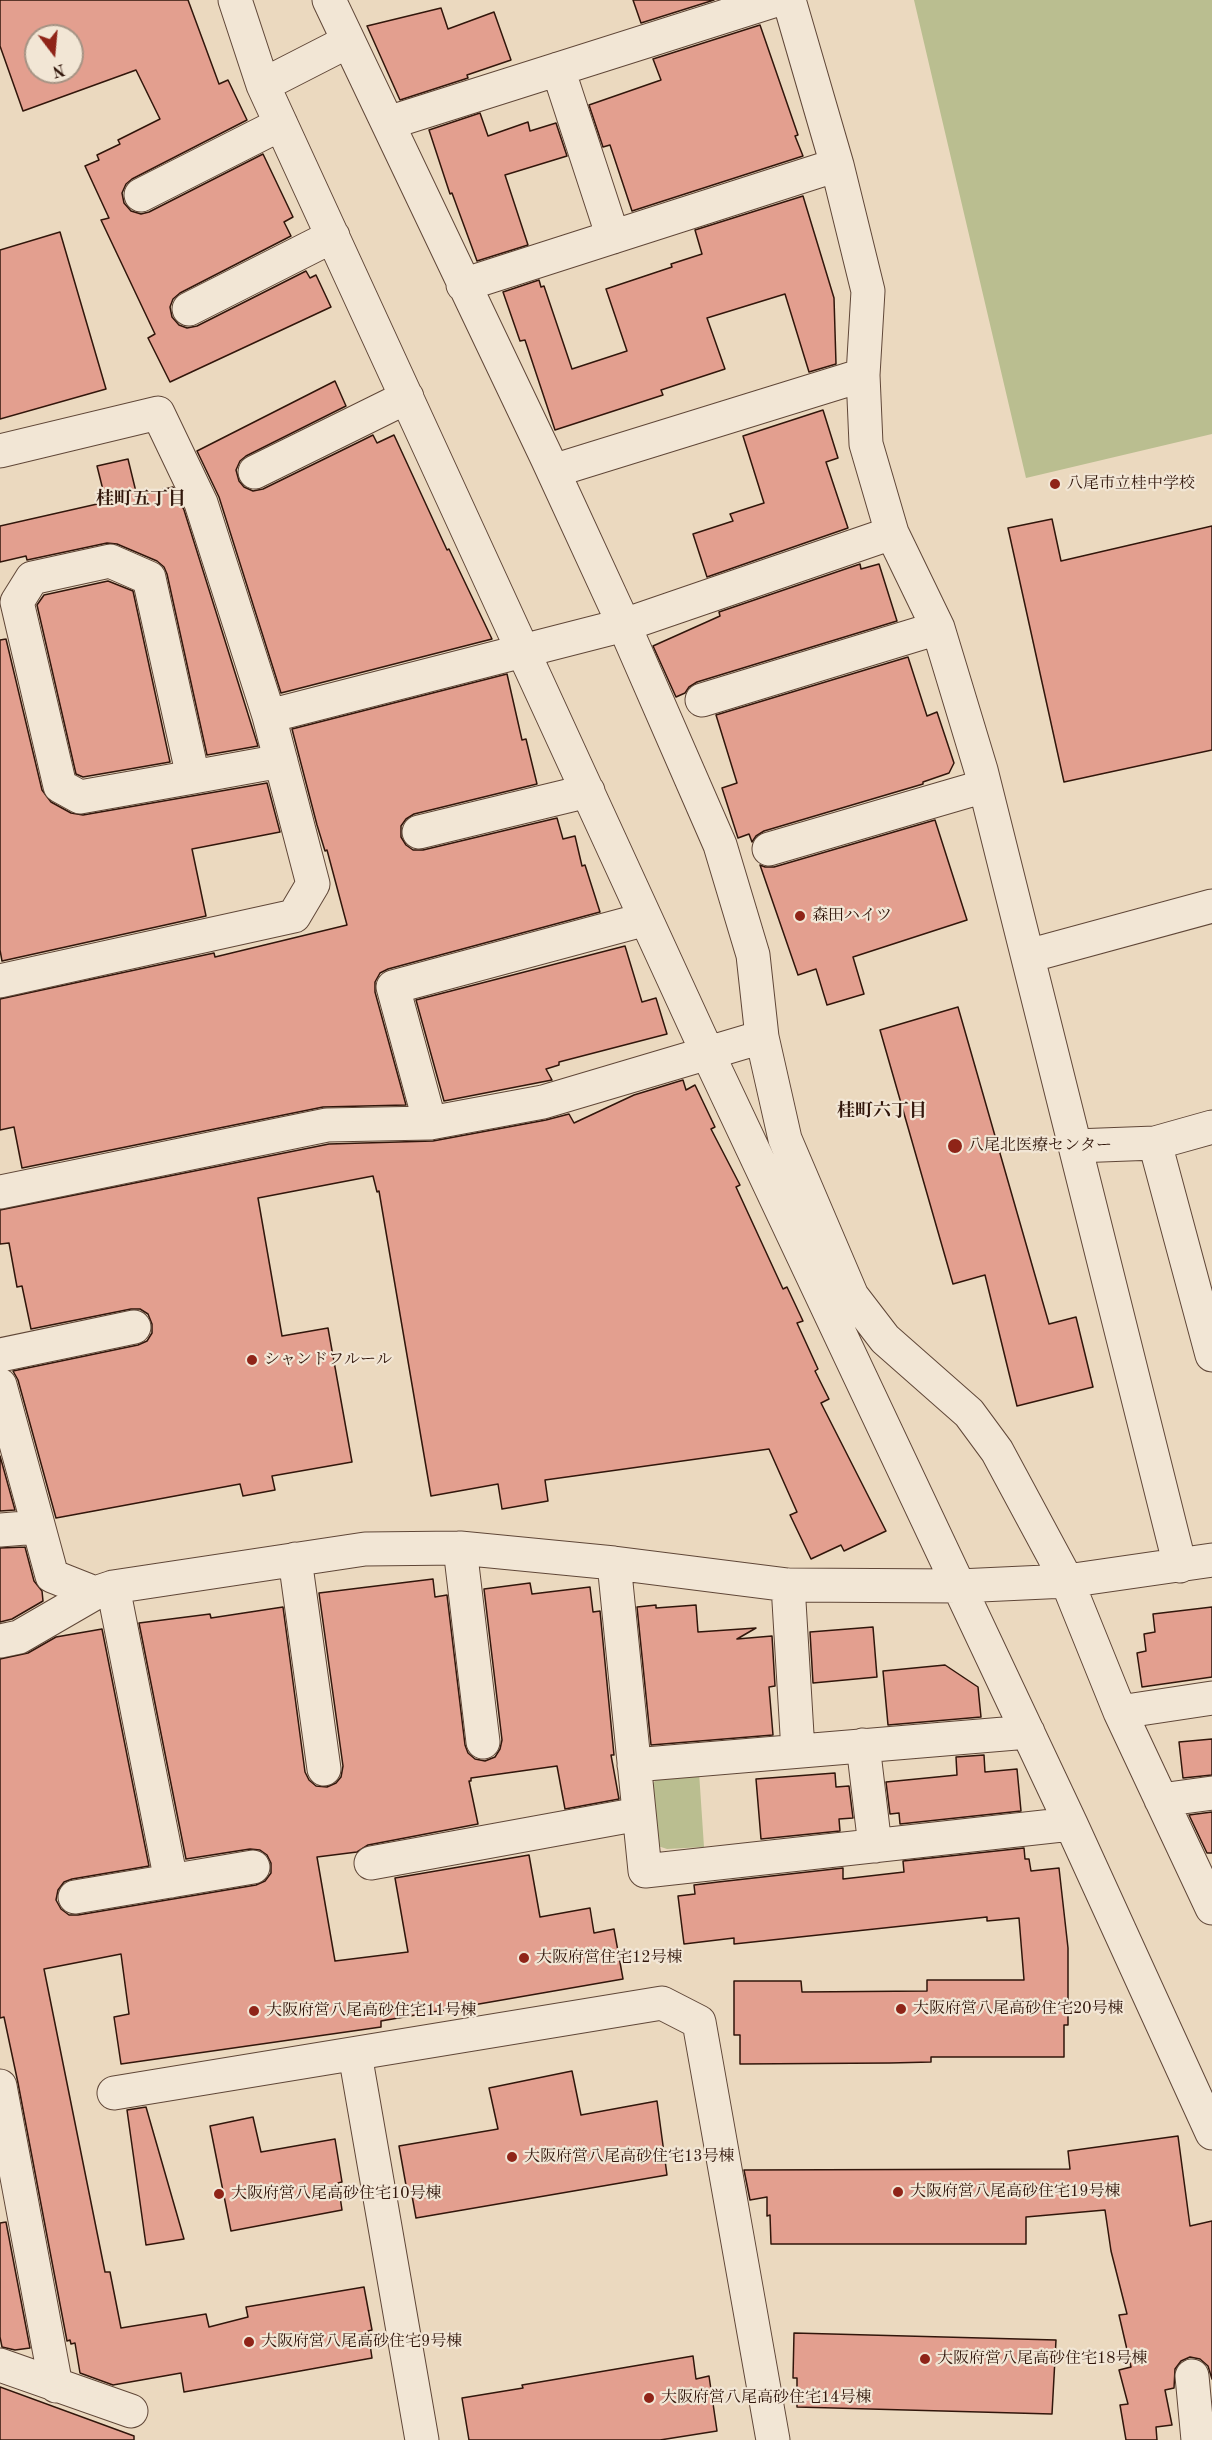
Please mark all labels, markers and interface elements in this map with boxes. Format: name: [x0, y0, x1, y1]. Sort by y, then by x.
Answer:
north arrow: [24, 24, 84, 84]
text: N: [50, 60, 67, 79]
place label: 八尾市立桂中学校: [1067, 474, 1195, 494]
marker: 八尾市立桂中学校: [1048, 477, 1062, 491]
district label: 桂町五丁目: [96, 488, 186, 510]
place label: 森田ハイツ: [812, 906, 892, 926]
marker: 森田ハイツ: [793, 909, 807, 923]
district label: 桂町六丁目: [837, 1100, 927, 1122]
place label: 八尾北医療センター: [968, 1136, 1112, 1156]
marker: 八尾北医療センター: [946, 1137, 964, 1155]
place label: シャンドフルール: [264, 1350, 392, 1370]
marker: シャンドフルール: [245, 1353, 259, 1367]
place label: 大阪府営住宅12号棟: [536, 1948, 683, 1968]
marker: 大阪府営住宅12号棟: [517, 1951, 531, 1965]
place label: 大阪府営八尾高砂住宅20号棟: [913, 1999, 1124, 2019]
place label: 大阪府営八尾高砂住宅11号棟: [266, 2001, 477, 2021]
marker: 大阪府営八尾高砂住宅20号棟: [894, 2002, 908, 2016]
marker: 大阪府営八尾高砂住宅11号棟: [247, 2004, 261, 2018]
place label: 大阪府営八尾高砂住宅13号棟: [524, 2147, 735, 2167]
marker: 大阪府営八尾高砂住宅13号棟: [505, 2150, 519, 2164]
place label: 大阪府営八尾高砂住宅19号棟: [910, 2182, 1121, 2202]
place label: 大阪府営八尾高砂住宅10号棟: [231, 2184, 442, 2204]
marker: 大阪府営八尾高砂住宅19号棟: [891, 2185, 905, 2199]
marker: 大阪府営八尾高砂住宅10号棟: [212, 2187, 226, 2201]
place label: 大阪府営八尾高砂住宅9号棟: [261, 2332, 462, 2352]
marker: 大阪府営八尾高砂住宅9号棟: [242, 2335, 256, 2349]
place label: 大阪府営八尾高砂住宅18号棟: [937, 2349, 1148, 2369]
marker: 大阪府営八尾高砂住宅18号棟: [918, 2352, 932, 2366]
place label: 大阪府営八尾高砂住宅14号棟: [661, 2388, 872, 2408]
marker: 大阪府営八尾高砂住宅14号棟: [642, 2391, 656, 2405]

